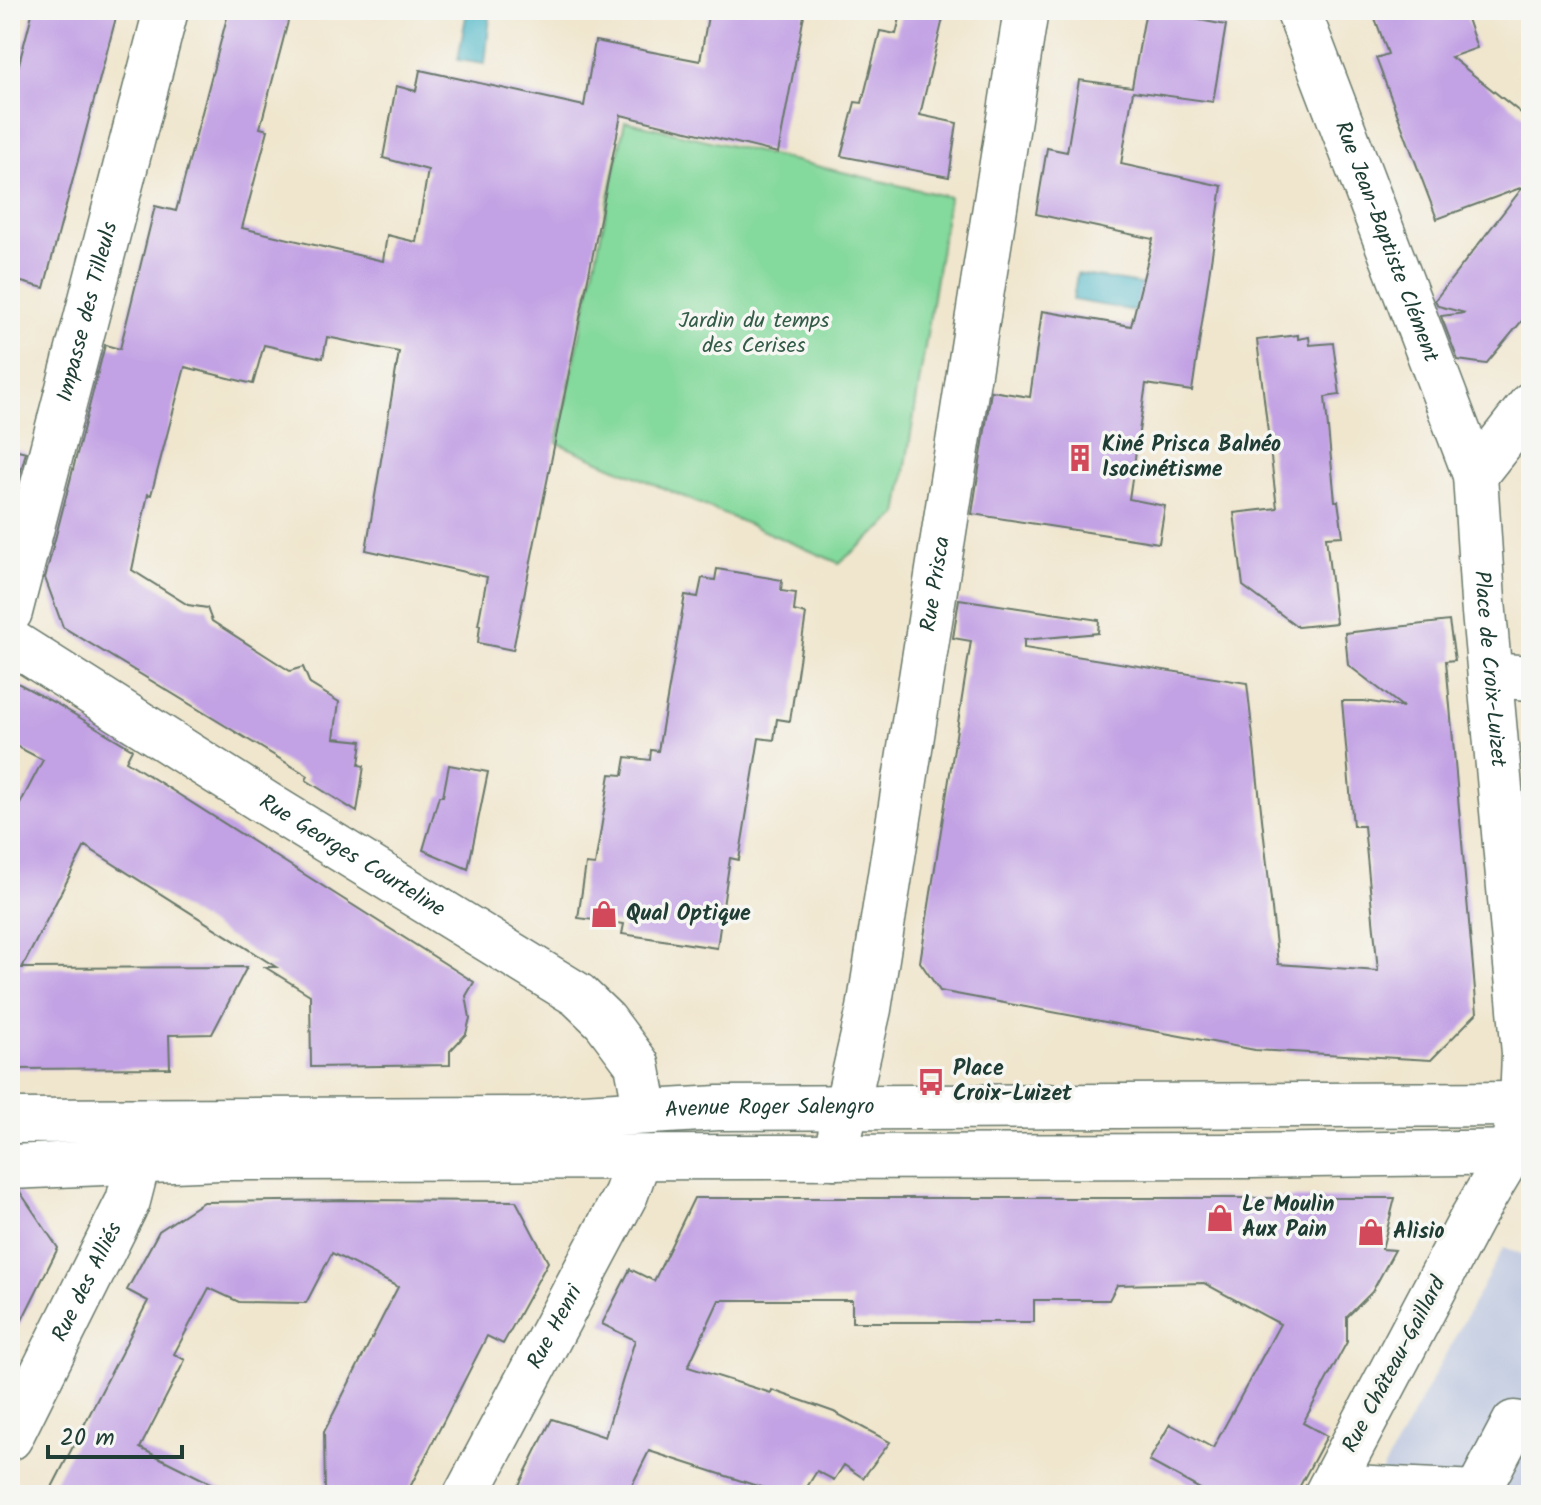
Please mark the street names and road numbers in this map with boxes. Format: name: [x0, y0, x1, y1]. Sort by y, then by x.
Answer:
street label: Rue Jean-Baptiste Clément: [1324, 116, 1448, 368]
street label: Impasse des Tilleuls: [48, 217, 128, 406]
street label: Rue Prisca: [911, 534, 961, 634]
street label: Place de Croix-Luizet: [1464, 570, 1516, 769]
street label: Rue Georges Courteline: [252, 786, 452, 927]
street label: Avenue Roger Salengro: [664, 1090, 875, 1129]
street label: Rue des Alliés: [43, 1216, 132, 1348]
street label: Rue Château-Gaillard: [1334, 1270, 1457, 1459]
street label: Rue Henri: [518, 1278, 592, 1376]

